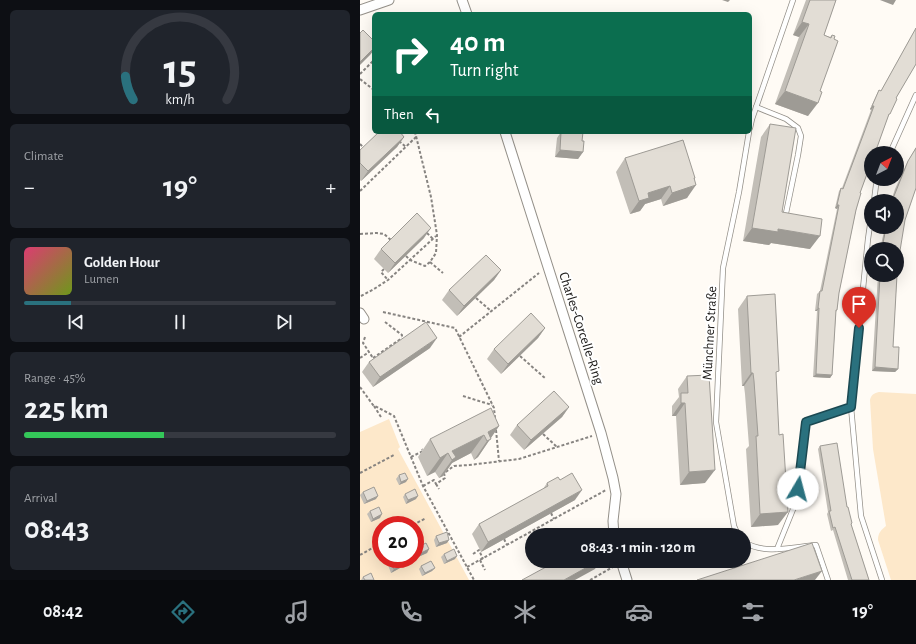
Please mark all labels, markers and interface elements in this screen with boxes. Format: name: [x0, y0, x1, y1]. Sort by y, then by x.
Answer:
icon: right: [384, 28, 436, 80]
text: 40 m: [450, 29, 506, 57]
text: 15: [164, 50, 196, 91]
text: Turn right: [450, 62, 519, 80]
text: km/h: [165, 93, 195, 107]
icon: left: [422, 104, 444, 126]
text: Then: [384, 107, 414, 122]
north arrow: [864, 146, 904, 186]
map controls: [864, 146, 904, 282]
text: Climate: [24, 150, 63, 163]
text: 19°: [163, 172, 197, 202]
text: −: [24, 176, 35, 198]
text: +: [325, 176, 336, 198]
button: sound: [864, 194, 904, 234]
button: search: [864, 242, 904, 282]
text: Golden Hour: [84, 255, 160, 270]
street label: Charles-Corcelle-Ring: [556, 270, 606, 386]
text: Lumen: [84, 273, 119, 286]
street label: Münchner Straße: [701, 286, 719, 380]
pin: [842, 287, 876, 328]
icon: arrive: [848, 293, 870, 315]
icon: previous: [65, 311, 87, 333]
icon: pause: [169, 311, 191, 333]
icon: next: [273, 311, 295, 333]
text: Range · 45%: [24, 372, 86, 385]
text: 225 km: [24, 394, 109, 424]
position arrow: [777, 468, 819, 510]
text: Arrival: [24, 492, 57, 505]
text: 08:43: [24, 514, 89, 544]
speed limit sign: 20: [372, 516, 424, 568]
text: 08:43 · 1 min · 120 m: [581, 540, 695, 555]
icon: directions: [169, 598, 197, 626]
icon: music: [283, 598, 311, 626]
icon: phone: [397, 598, 425, 626]
icon: climate: [511, 598, 539, 626]
icon: car: [625, 598, 653, 626]
icon: filters: [739, 598, 767, 626]
text: 08:42: [43, 603, 83, 621]
text: 19°: [853, 603, 873, 621]

